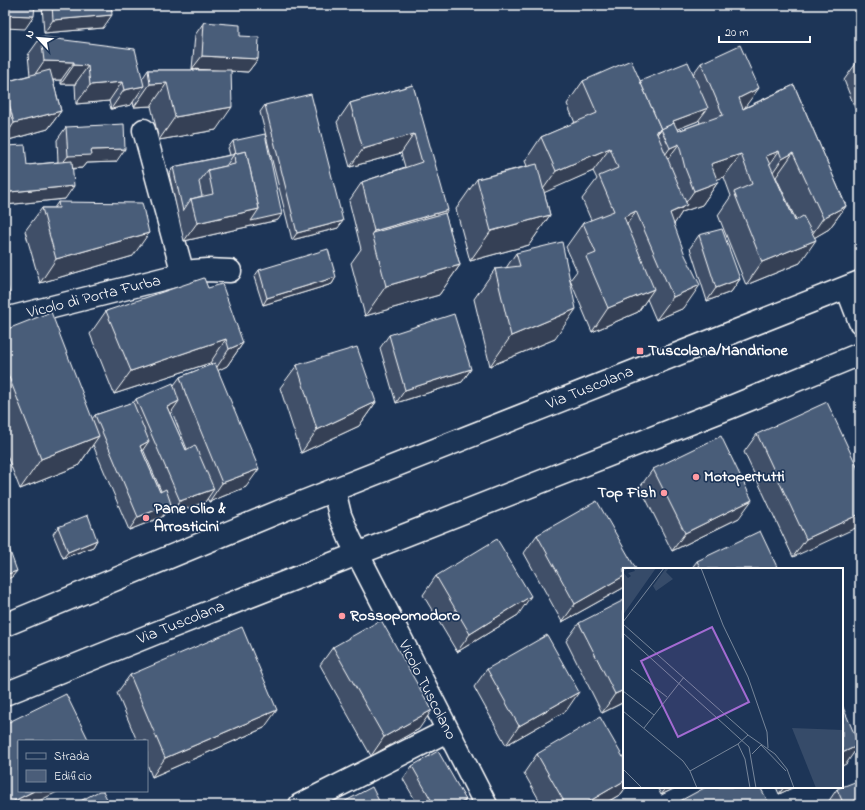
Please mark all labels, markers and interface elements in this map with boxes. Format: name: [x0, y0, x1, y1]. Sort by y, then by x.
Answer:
north arrow: [18, 18, 58, 58]
scale bar: [719, 18, 810, 44]
text: 20 m: [725, 24, 748, 42]
text: N: [21, 27, 39, 41]
street label: Vicolo di Porta Furba: [24, 269, 163, 325]
place label: Tuscolana/Mandrione: [648, 339, 788, 363]
marker: Tuscolana/Mandrione: [635, 346, 645, 356]
street label: Via Tuscolana: [542, 360, 637, 417]
place label: Motopertutti: [704, 465, 785, 489]
marker: Motopertutti: [691, 472, 701, 482]
place label: Top Fish: [597, 481, 656, 505]
marker: Top Fish: [659, 488, 669, 498]
place label: Pane Olio & Arrosticini: [154, 497, 226, 539]
marker: Pane Olio & Arrosticini: [141, 513, 151, 523]
inset map: [623, 568, 843, 788]
street label: Via Tuscolana: [133, 595, 228, 652]
place label: Rossopomodoro: [349, 604, 460, 628]
marker: Rossopomodoro: [337, 611, 347, 621]
street label: Vicolo Tuscolano: [391, 635, 462, 744]
legend: [18, 740, 148, 792]
text: Strada: [54, 748, 89, 766]
text: Edificio: [54, 768, 92, 786]

